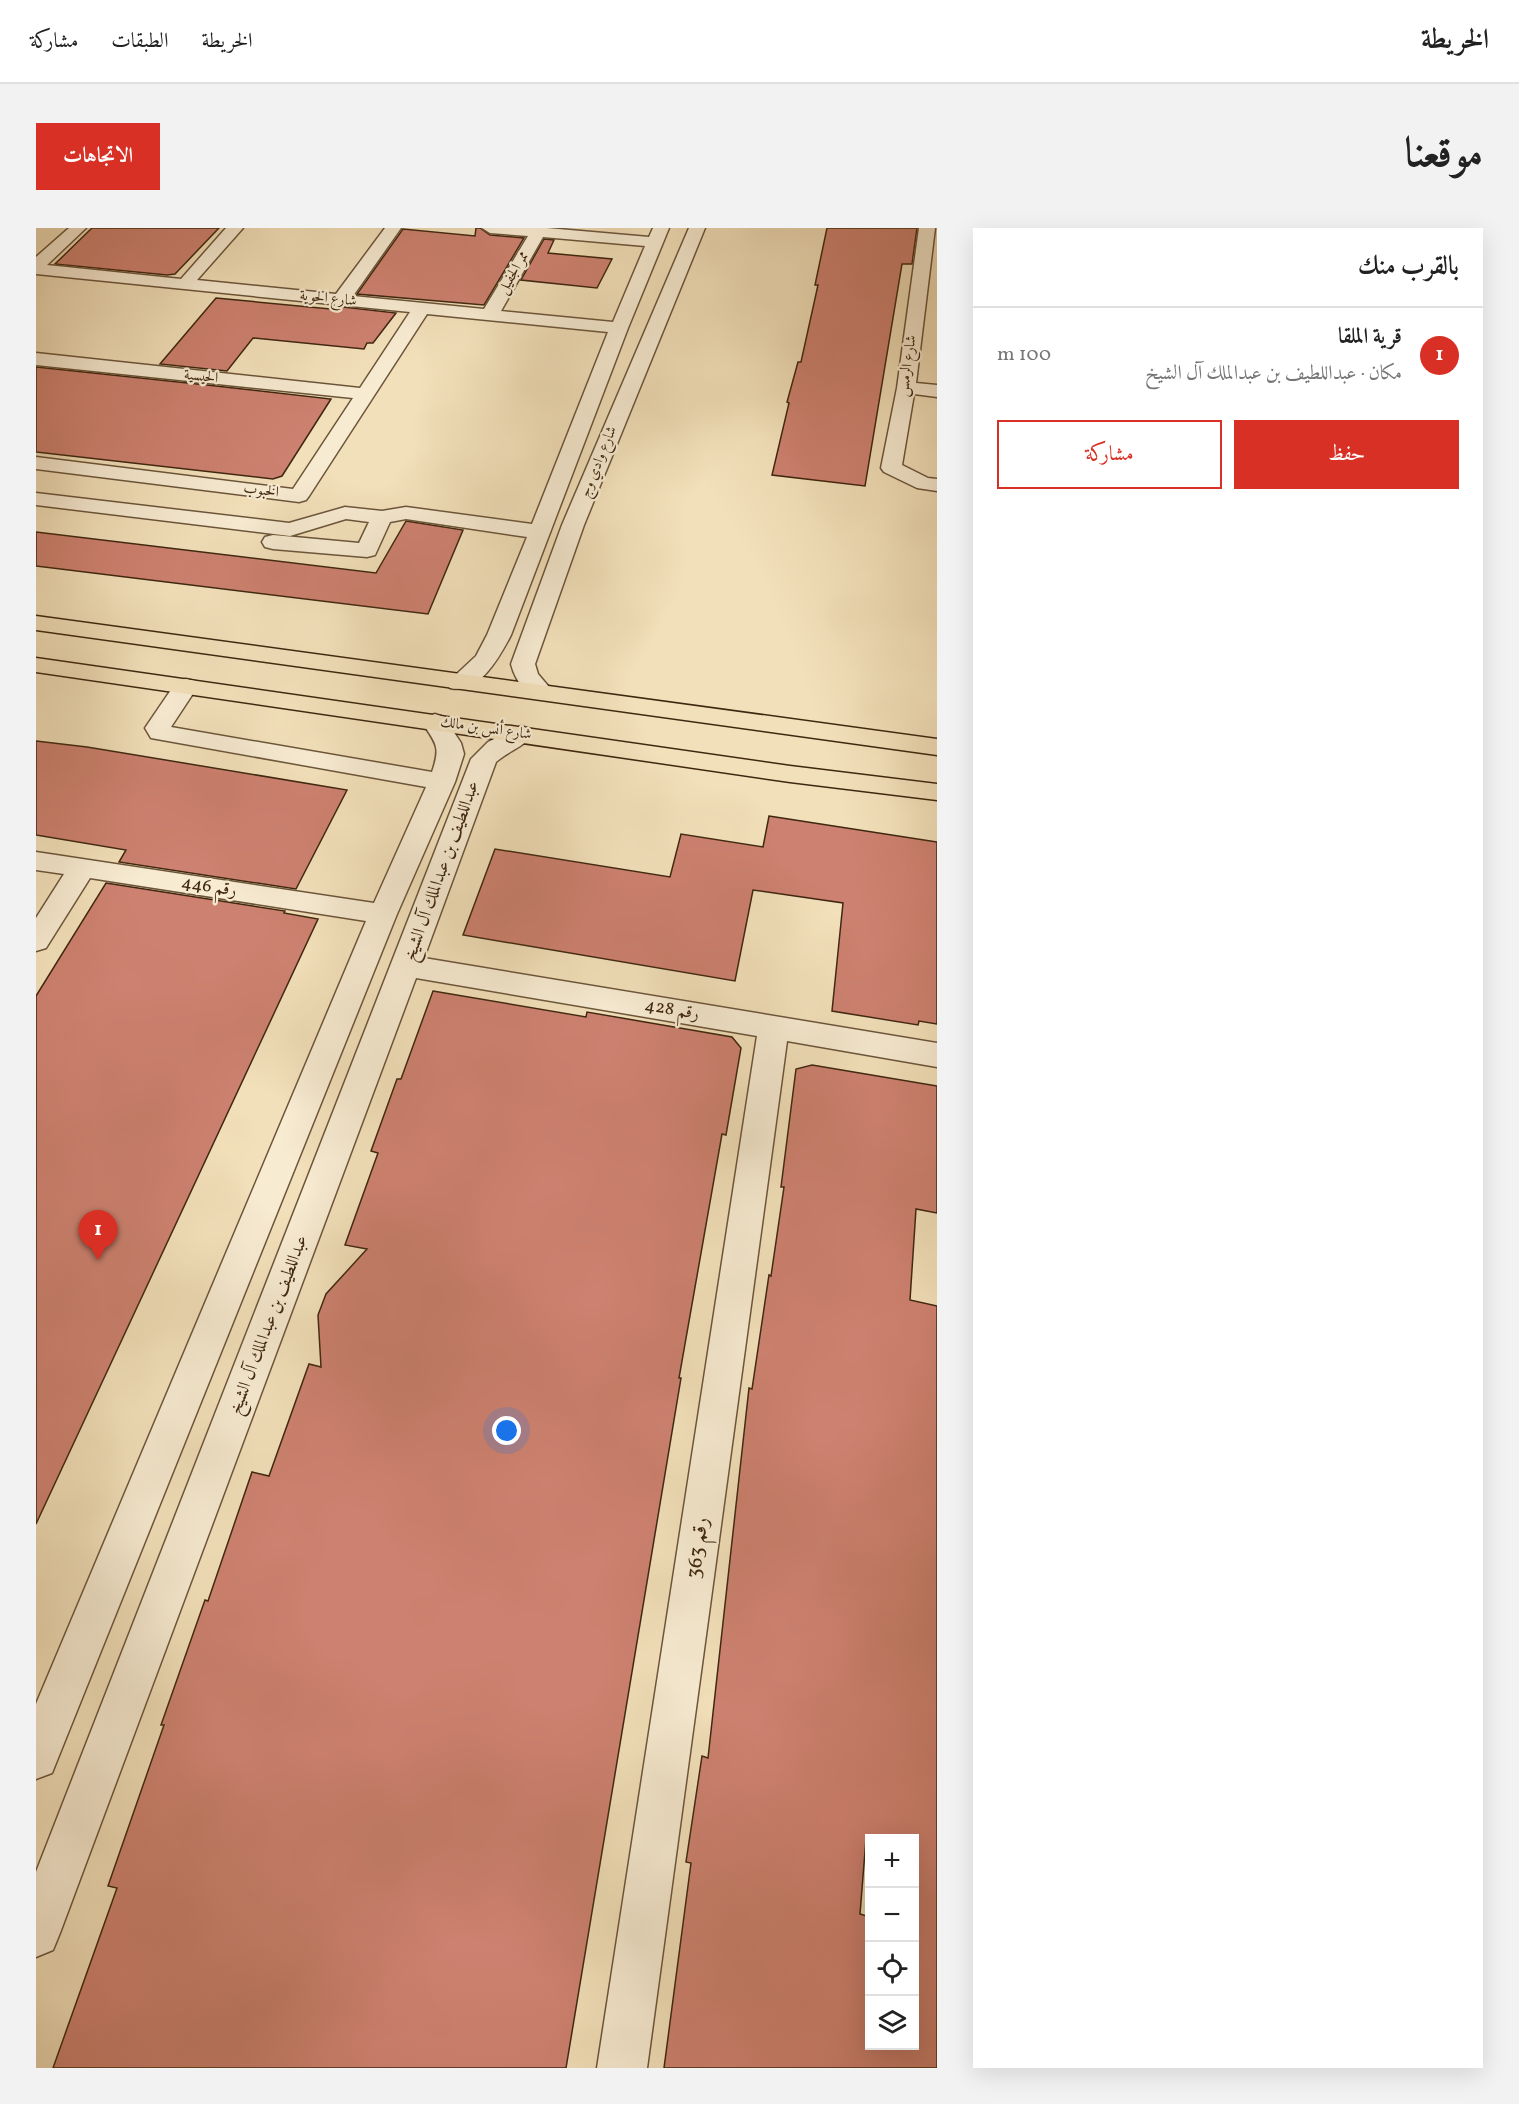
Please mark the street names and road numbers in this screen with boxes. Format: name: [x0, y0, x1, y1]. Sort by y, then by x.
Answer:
street label: ممر الجفيل: [493, 248, 535, 298]
street label: شارع الحوية: [298, 286, 358, 313]
street label: شارع الرمس: [893, 334, 924, 398]
street label: الحيسية: [183, 365, 219, 389]
street label: شارع وادي وج: [575, 423, 624, 501]
street label: الخبوب: [242, 478, 280, 504]
street label: شارع أنس بن مالك: [439, 710, 533, 747]
street label: عبداللطيف بن عبدالملك آل الشيخ: [398, 777, 488, 965]
street label: رقم 446: [179, 870, 239, 907]
street label: رقم 428: [642, 993, 701, 1030]
street label: عبداللطيف بن عبدالملك آل الشيخ: [223, 1232, 317, 1419]
street label: رقم 363: [679, 1515, 721, 1581]

